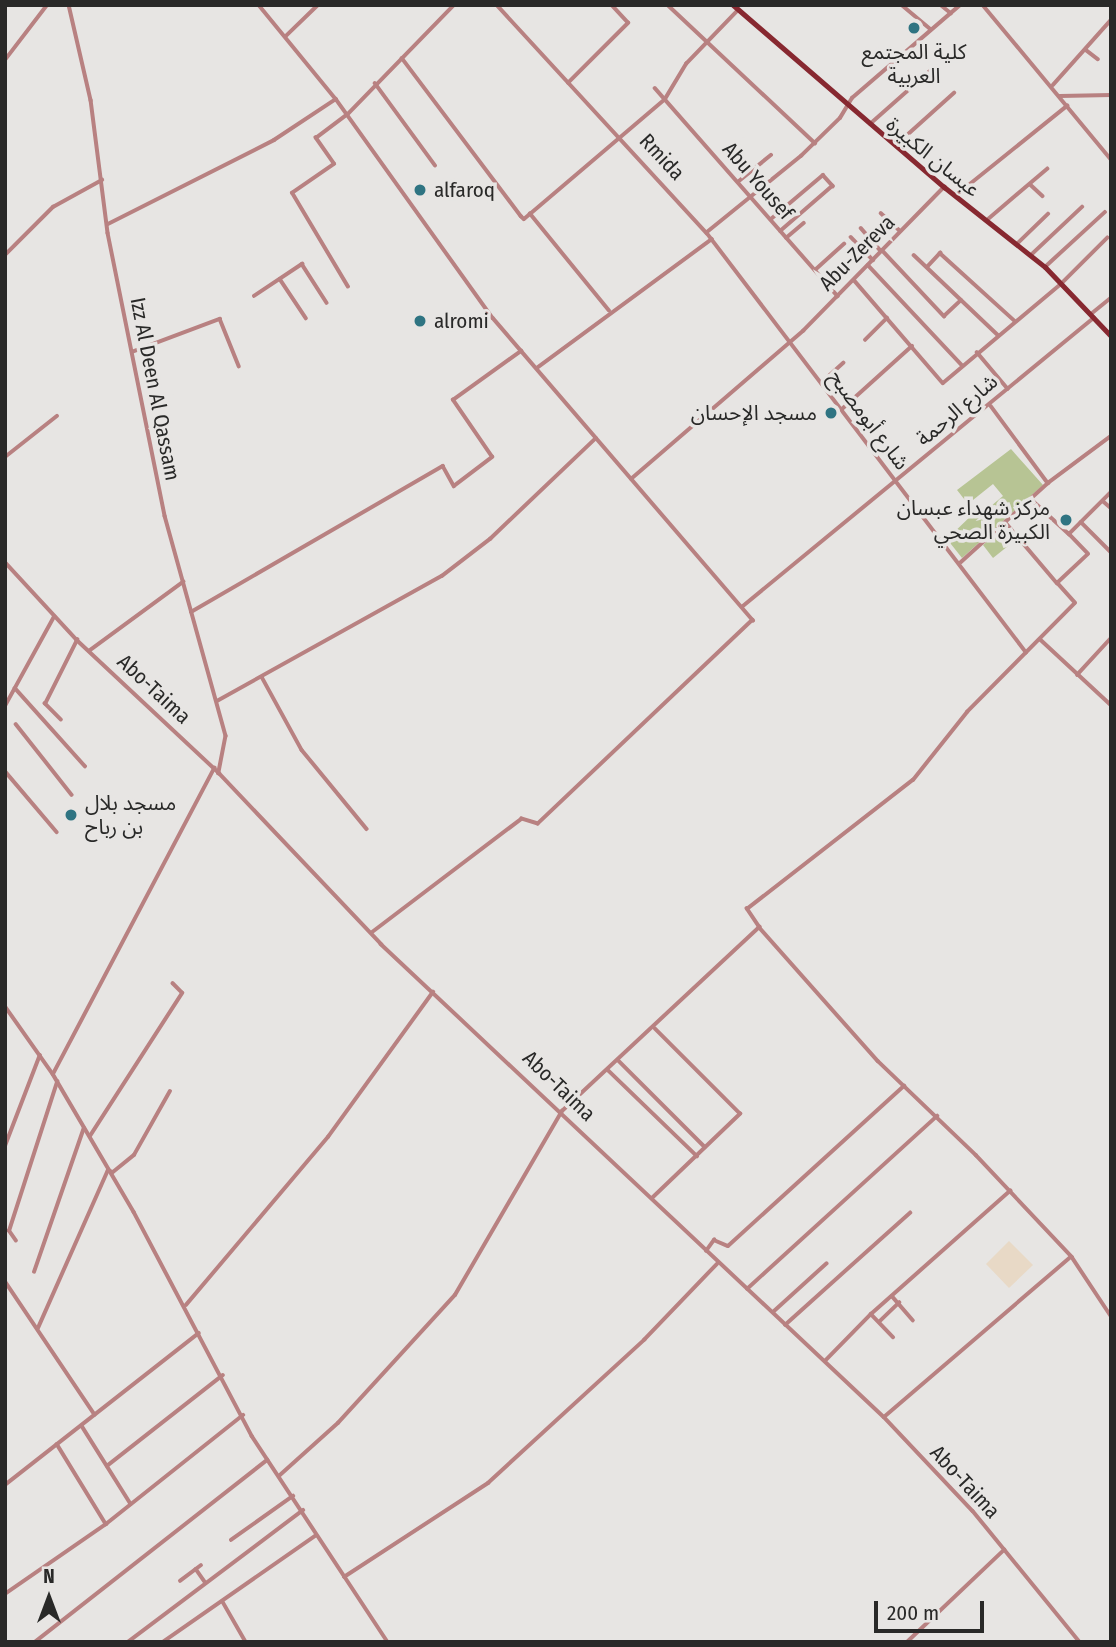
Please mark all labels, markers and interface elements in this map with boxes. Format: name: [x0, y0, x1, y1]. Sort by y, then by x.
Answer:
marker: كلية المجتمع العربية: [906, 20, 922, 36]
place label: كلية المجتمع العربية: [861, 39, 967, 89]
street label: عبسان الكبيرة: [881, 112, 985, 202]
street label: Rmida: [634, 129, 690, 185]
street label: Abu Yousef: [717, 137, 799, 225]
place label: alfaroq: [434, 177, 495, 203]
marker: alfaroq: [412, 182, 428, 198]
street label: Abu-Zereva: [814, 210, 900, 296]
street label: Izz Al Deen Al Qassam: [125, 295, 185, 483]
place label: alromi: [434, 308, 489, 334]
marker: alromi: [412, 313, 428, 329]
street label: شارع أبومصبح: [823, 365, 915, 475]
street label: شارع الرحمة: [911, 369, 1003, 451]
place label: مسجد الإحسان: [691, 400, 817, 426]
marker: مسجد الإحسان: [823, 405, 839, 421]
place label: مركز شهداء عبسان الكبيرة الصحي: [897, 495, 1050, 545]
marker: مركز شهداء عبسان الكبيرة الصحي: [1056, 510, 1076, 530]
street label: Abo-Taima: [112, 649, 196, 729]
place label: مسجد بلال بن رباح: [85, 790, 176, 840]
marker: مسجد بلال بن رباح: [63, 807, 79, 823]
street label: Abo-Taima: [518, 1045, 600, 1127]
street label: Abo-Taima: [925, 1440, 1005, 1524]
north arrow: [14, 1563, 84, 1633]
text: N: [43, 1565, 55, 1588]
scale bar: [878, 1588, 988, 1632]
text: 200 m: [887, 1600, 939, 1626]

